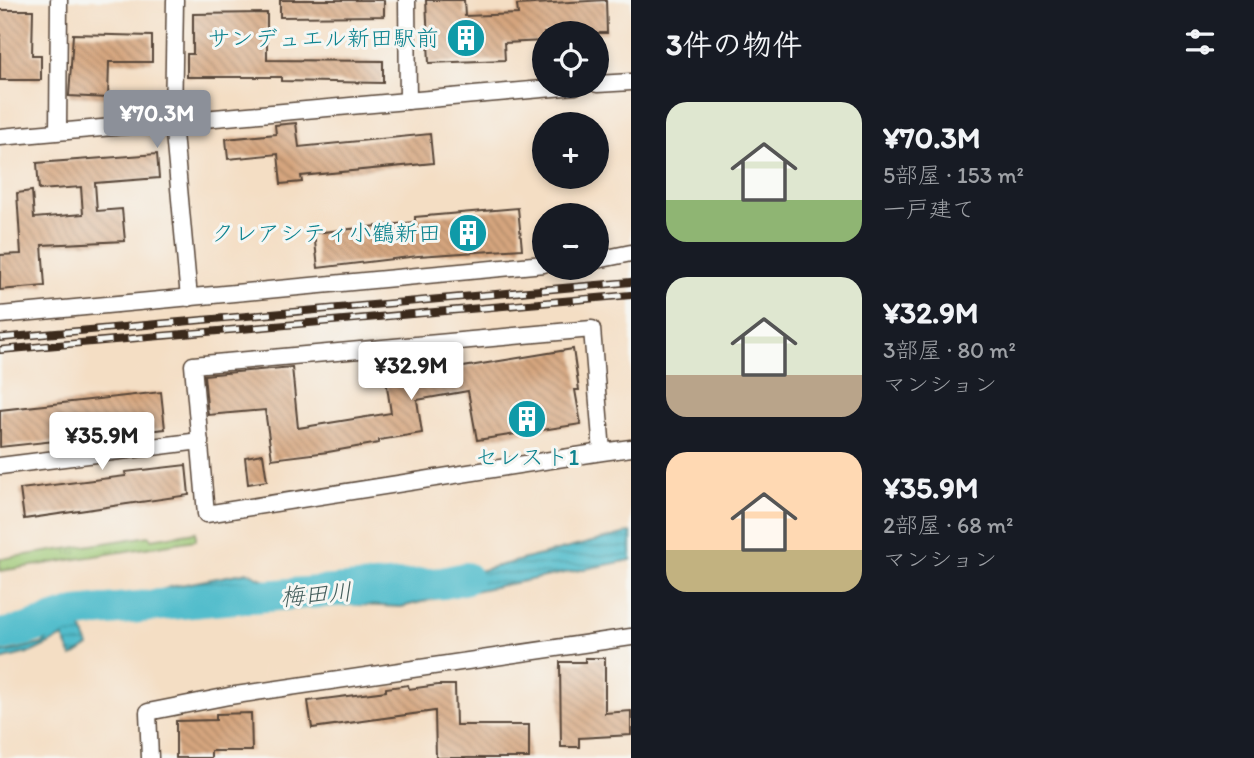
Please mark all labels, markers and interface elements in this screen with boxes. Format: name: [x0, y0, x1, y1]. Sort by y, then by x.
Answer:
building icon: サンデュエル新田駅前: [445, 17, 487, 59]
map controls: [532, 21, 609, 280]
button: locate: [532, 21, 609, 98]
icon: filters: [1181, 23, 1219, 61]
place label: サンデュエル新田駅前: [208, 24, 439, 52]
text: 3件の物件: [666, 26, 802, 63]
pin: ¥70.3M: [100, 90, 214, 150]
text: ¥70.3M: [120, 99, 194, 127]
button: +: [532, 112, 609, 189]
text: ¥70.3M: [883, 119, 980, 156]
icon: home: [722, 130, 806, 214]
text: 5部屋 · 153 m²: [883, 161, 1024, 189]
text: 一戸建て: [883, 195, 975, 223]
button: −: [532, 203, 609, 280]
building icon: クレアシティ小鶴新田: [447, 212, 489, 254]
place label: クレアシティ小鶴新田: [211, 219, 441, 247]
text: ¥32.9M: [883, 294, 979, 331]
icon: home: [722, 305, 806, 389]
text: 3部屋 · 80 m²: [883, 336, 1016, 364]
pin: ¥32.9M: [354, 342, 468, 402]
text: ¥32.9M: [374, 351, 448, 379]
text: マンション: [883, 370, 997, 398]
building icon: セレスト1: [506, 398, 548, 440]
pin: ¥35.9M: [45, 412, 159, 472]
text: ¥35.9M: [65, 421, 139, 449]
place label: セレスト1: [475, 443, 580, 471]
text: ¥35.9M: [883, 469, 979, 506]
icon: home: [722, 480, 806, 564]
text: 2部屋 · 68 m²: [883, 511, 1013, 539]
text: マンション: [883, 545, 997, 573]
water label: 梅田川: [279, 576, 353, 612]

